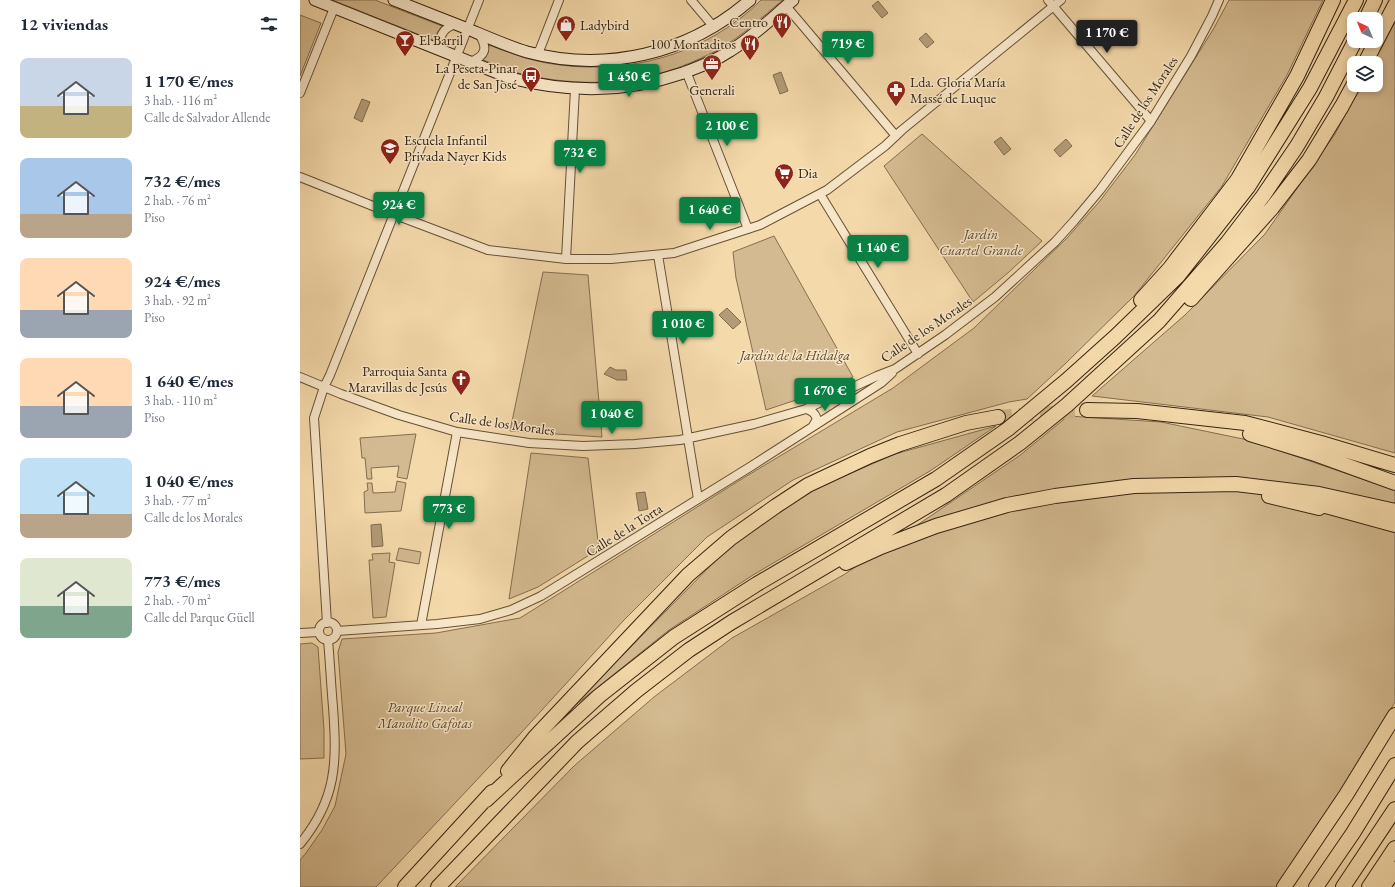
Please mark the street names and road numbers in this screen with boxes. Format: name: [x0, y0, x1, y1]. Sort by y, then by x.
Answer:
street label: Calle de los Morales: [1108, 52, 1182, 151]
street label: Calle de los Morales: [877, 292, 975, 366]
street label: Calle de los Morales: [448, 407, 556, 439]
street label: Calle de la Torta: [582, 499, 666, 561]

